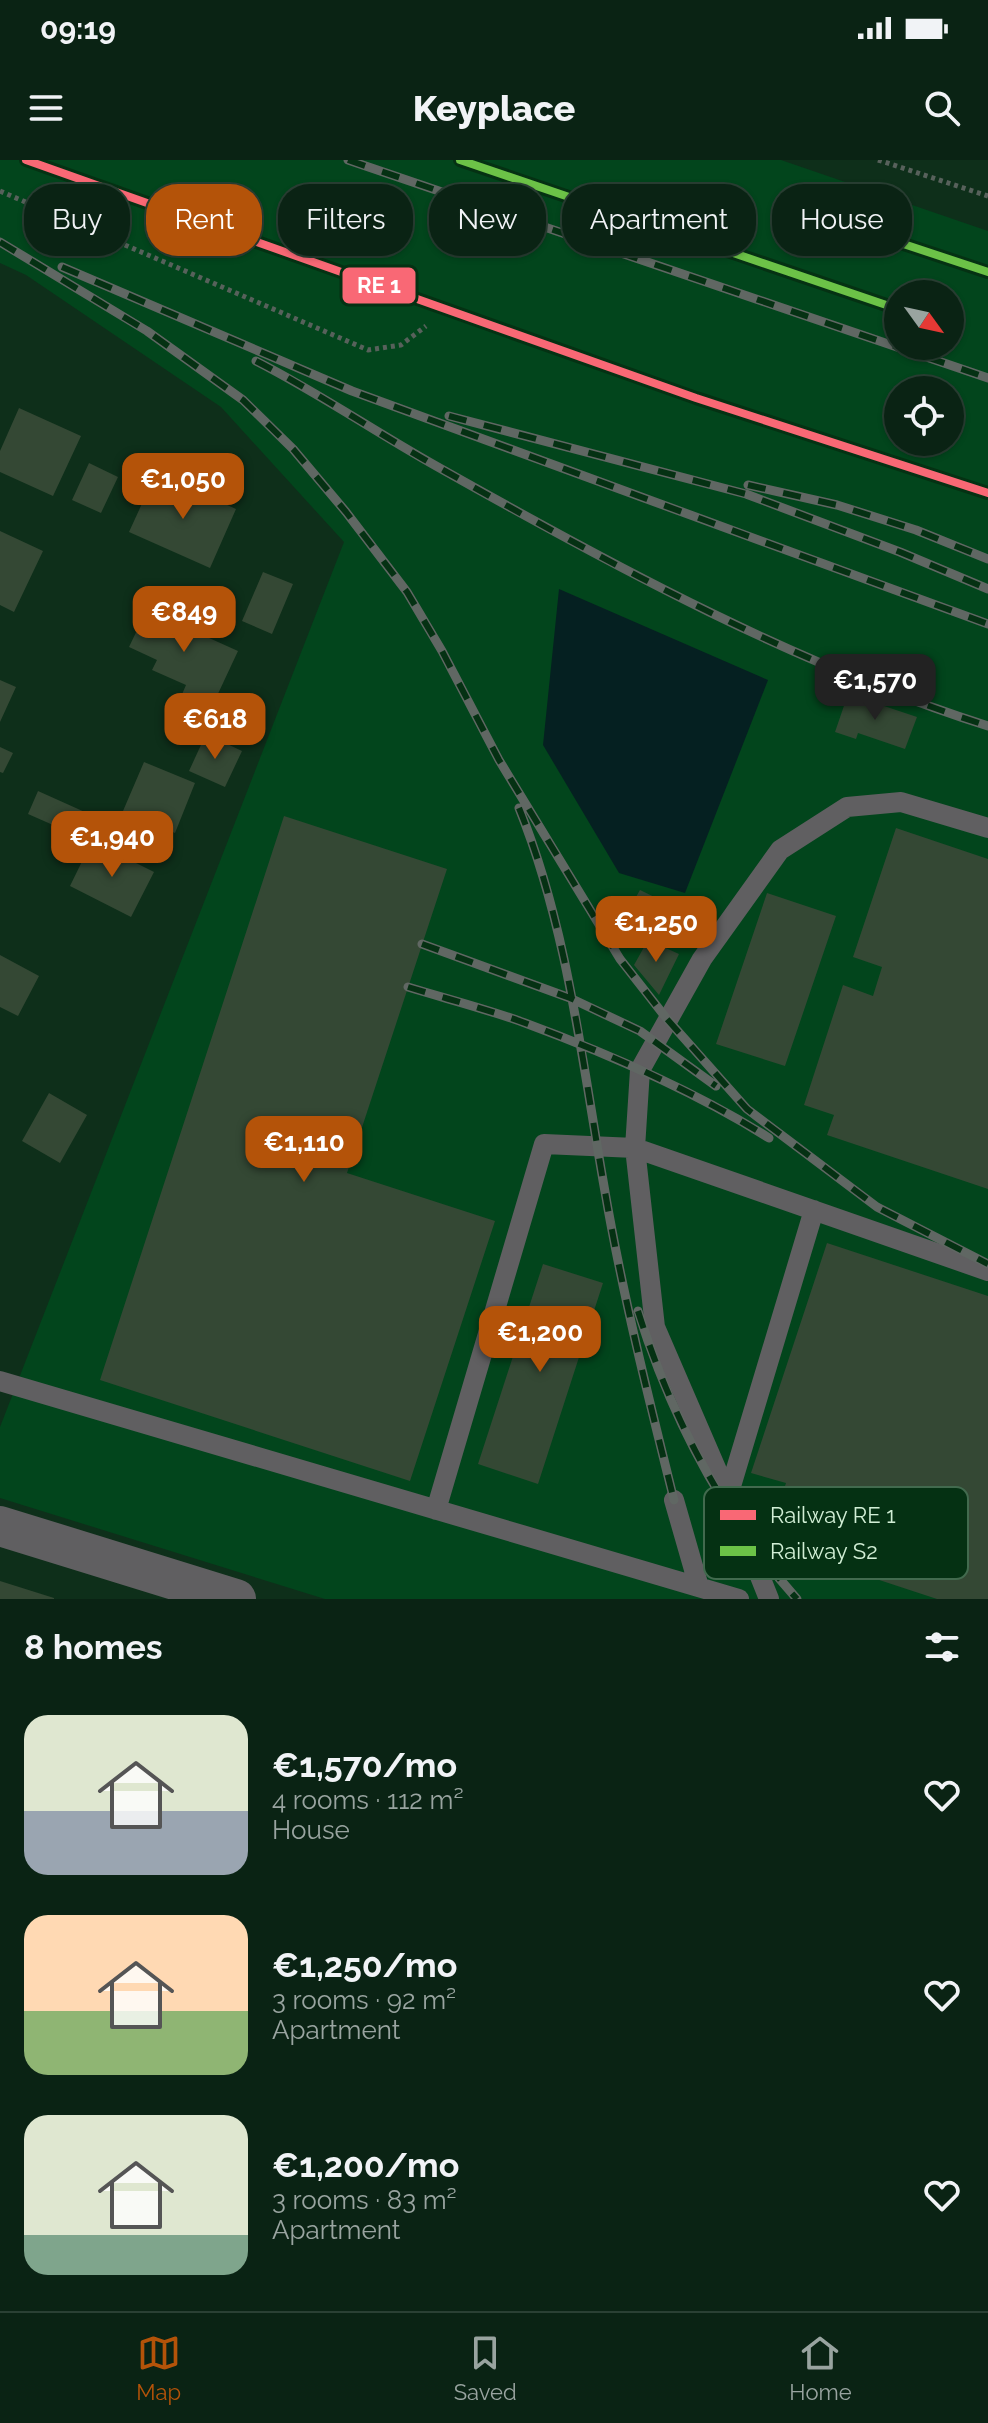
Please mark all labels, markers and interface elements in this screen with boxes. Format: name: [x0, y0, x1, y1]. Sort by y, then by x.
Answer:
text: 09:19: [40, 11, 116, 46]
icon: menu: [24, 86, 68, 130]
icon: search: [920, 86, 964, 130]
text: Keyplace: [413, 87, 575, 129]
chip: Buy: [24, 184, 130, 256]
chip: Rent: [146, 184, 262, 256]
chip: Filters: [278, 184, 413, 256]
chip: New: [429, 184, 546, 256]
chip: Apartment: [562, 184, 756, 256]
chip: House: [772, 184, 912, 256]
line badge: RE 1: [341, 266, 417, 305]
text: RE 1: [357, 272, 401, 298]
north arrow: [884, 280, 964, 360]
map controls: [884, 280, 964, 456]
button: locate: [884, 376, 964, 456]
pin: €1,050: [118, 453, 248, 521]
text: €1,050: [140, 464, 226, 494]
pin: €849: [137, 586, 231, 654]
text: €849: [151, 597, 217, 627]
pin: €1,570: [810, 654, 940, 722]
text: €1,570: [833, 665, 917, 695]
pin: €618: [168, 693, 262, 761]
text: €618: [182, 704, 248, 734]
pin: €1,940: [47, 811, 177, 879]
text: €1,940: [69, 822, 155, 852]
pin: €1,250: [591, 896, 721, 964]
text: €1,250: [614, 907, 698, 937]
pin: €1,110: [239, 1116, 369, 1184]
text: €1,110: [263, 1127, 345, 1157]
pin: €1,200: [475, 1306, 605, 1374]
text: €1,200: [497, 1317, 583, 1347]
legend: [704, 1487, 968, 1579]
text: Railway RE 1: [770, 1502, 896, 1528]
text: Railway S2: [770, 1538, 878, 1564]
icon: filters: [920, 1625, 964, 1669]
text: 8 homes: [24, 1627, 163, 1667]
text: €1,570/mo: [272, 1745, 457, 1785]
icon: home: [88, 1747, 184, 1843]
icon: heart: [920, 1773, 964, 1817]
text: 4 rooms · 112 m²: [272, 1785, 464, 1815]
text: House: [272, 1815, 350, 1845]
text: €1,250/mo: [272, 1945, 457, 1985]
icon: home: [88, 1947, 184, 2043]
icon: heart: [920, 1973, 964, 2017]
text: 3 rooms · 92 m²: [272, 1985, 456, 2015]
text: Apartment: [272, 2015, 401, 2045]
text: €1,200/mo: [272, 2145, 459, 2185]
icon: home: [88, 2147, 184, 2243]
icon: heart: [920, 2173, 964, 2217]
text: 3 rooms · 83 m²: [272, 2185, 457, 2215]
text: Apartment: [272, 2215, 401, 2245]
tab: Map: [136, 2331, 181, 2405]
tab: Saved: [454, 2331, 517, 2405]
tab: Home: [789, 2331, 852, 2405]

